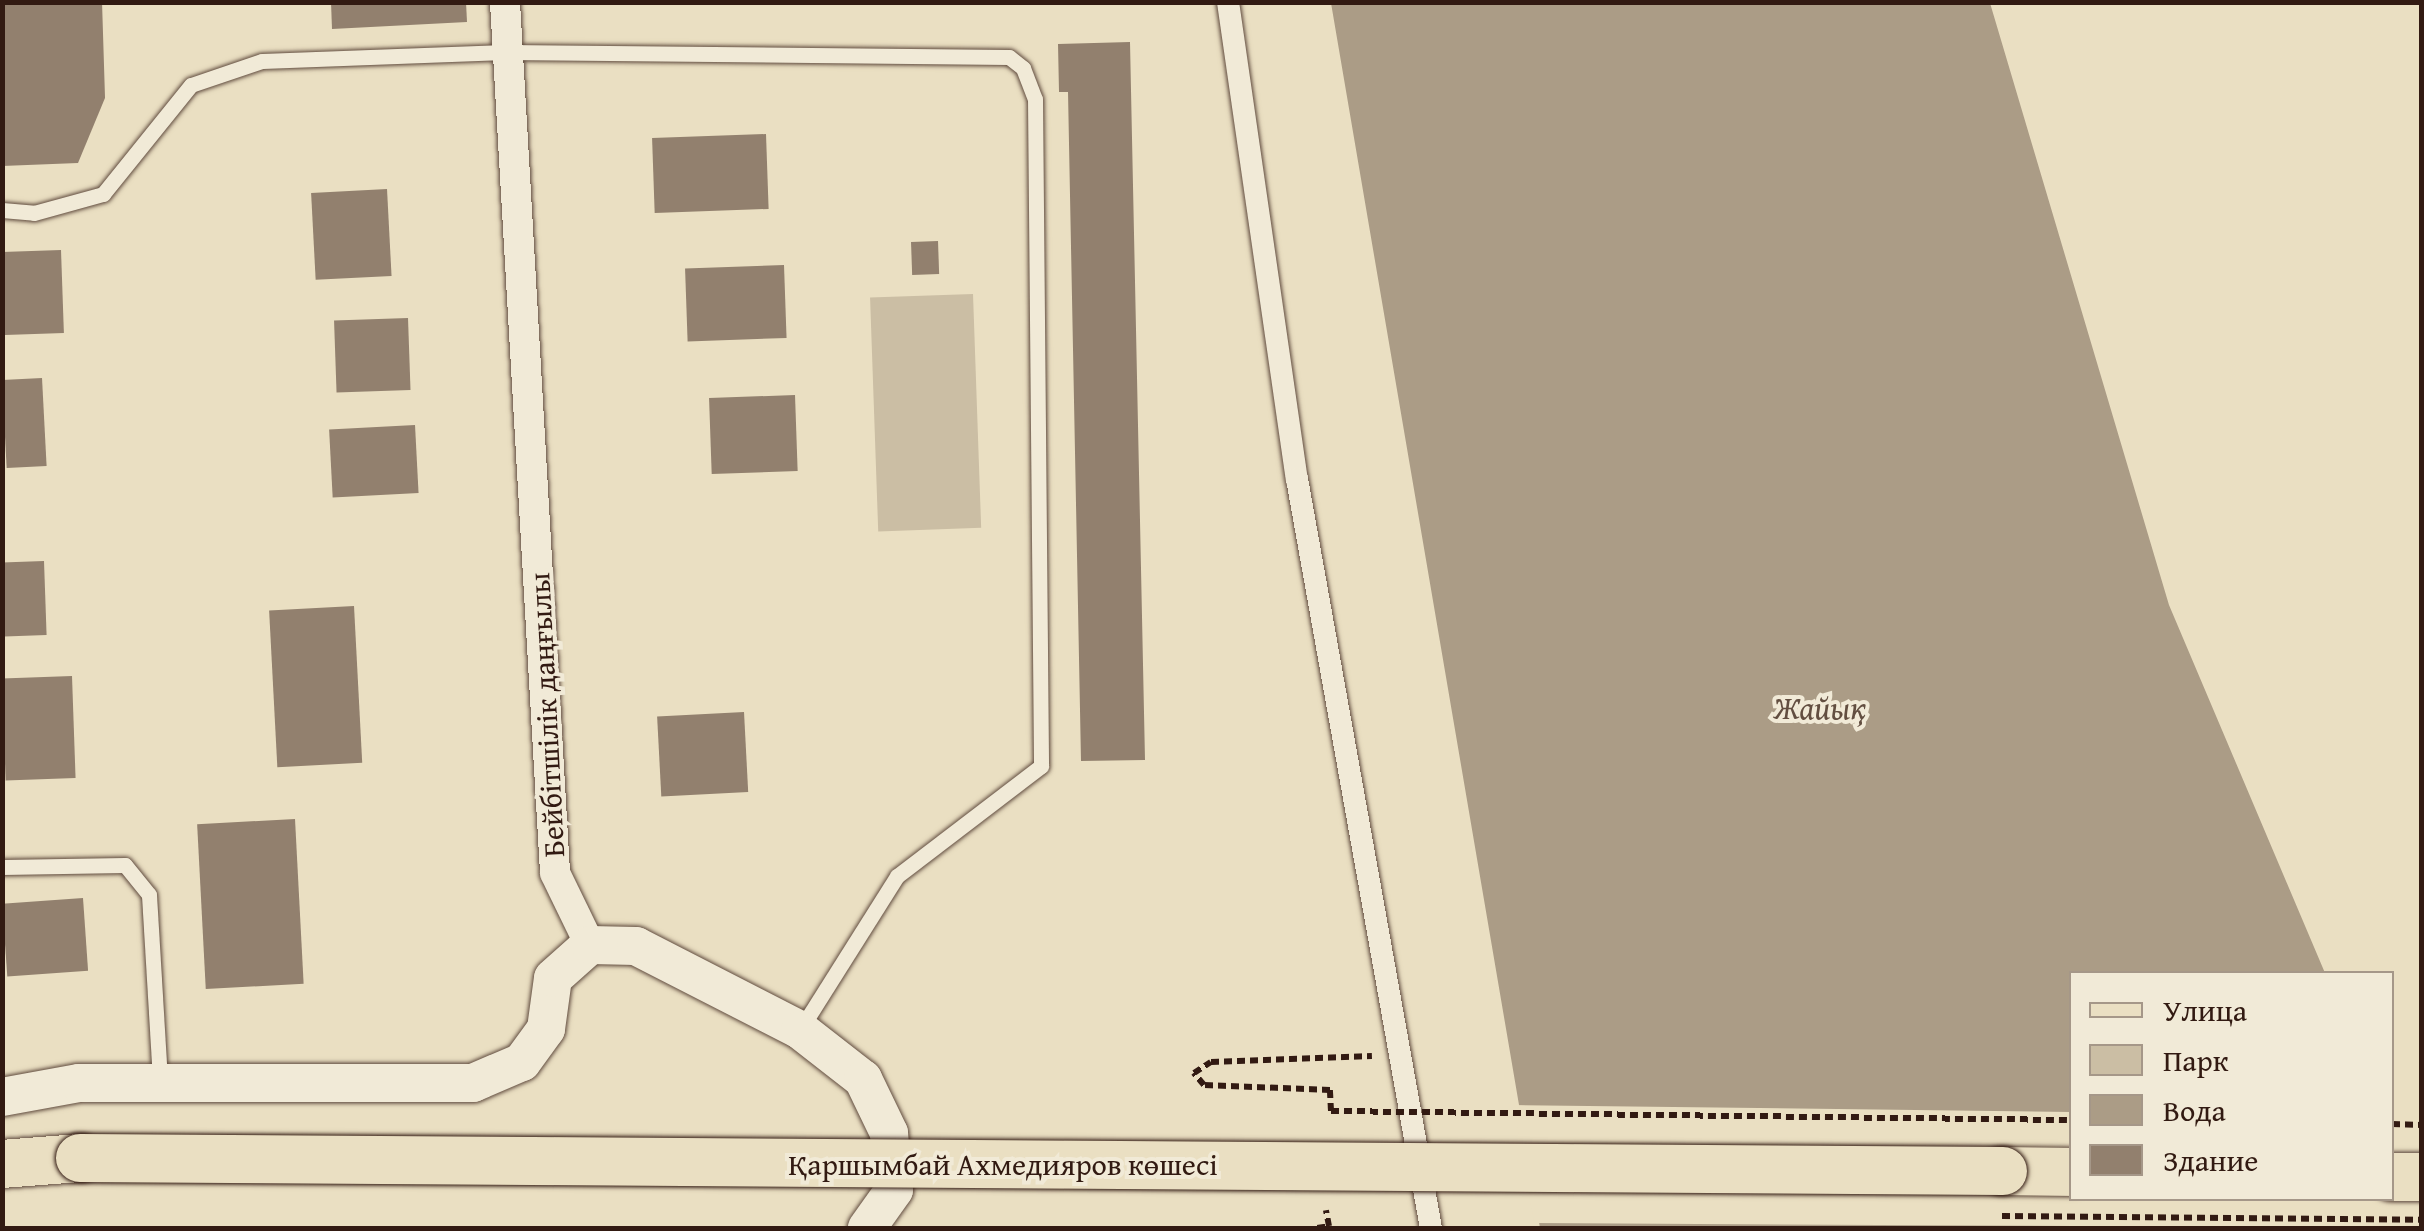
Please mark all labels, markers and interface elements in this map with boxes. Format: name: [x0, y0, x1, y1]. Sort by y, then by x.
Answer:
street label: Бейбітшілік даңғылы: [521, 572, 571, 858]
water label: Жайық: [1774, 689, 1866, 727]
legend: [2069, 971, 2394, 1201]
text: Улица: [2163, 988, 2247, 1032]
text: Парк: [2163, 1038, 2229, 1082]
text: Вода: [2163, 1088, 2226, 1132]
text: Здание: [2163, 1138, 2258, 1182]
street label: Қаршымбай Ахмедияров көшесі: [788, 1146, 1218, 1182]

